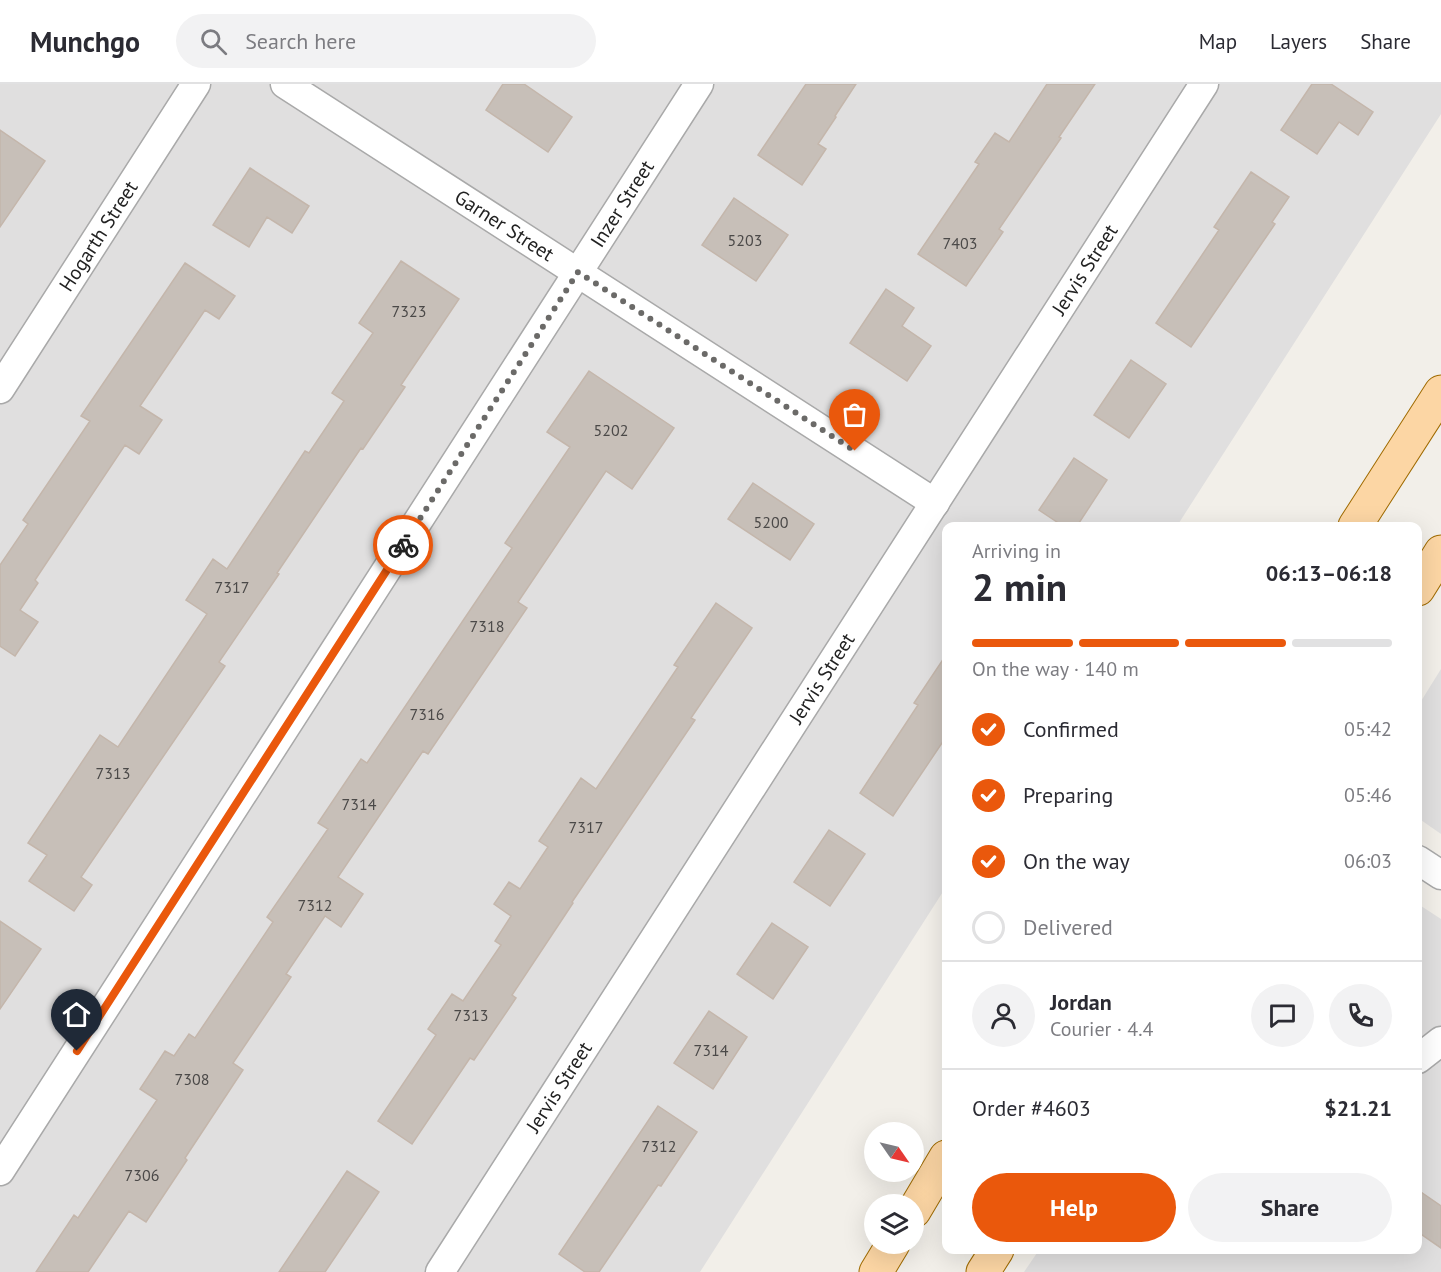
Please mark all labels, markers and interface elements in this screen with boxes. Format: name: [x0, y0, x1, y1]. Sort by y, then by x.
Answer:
search box: [176, 14, 596, 68]
text: Munchgo: [30, 23, 140, 60]
icon: search: [197, 25, 230, 58]
text: Search here: [245, 27, 356, 55]
text: Map: [1199, 28, 1237, 55]
text: Layers: [1270, 28, 1327, 55]
text: Share: [1360, 28, 1411, 55]
street label: Inzer Street: [584, 155, 660, 252]
street label: Hogarth Street: [53, 175, 144, 296]
street label: Garner Street: [450, 184, 559, 267]
street label: Jervis Street: [1045, 219, 1124, 320]
house number: 5203: [728, 230, 762, 250]
house number: 7403: [943, 233, 977, 253]
house number: 7323: [392, 301, 426, 321]
pin: [829, 389, 880, 451]
icon: bag: [838, 398, 871, 431]
house number: 5202: [594, 420, 628, 440]
house number: 5200: [754, 512, 789, 532]
courier: [373, 515, 433, 575]
icon: bike: [387, 529, 420, 562]
text: Arriving in: [972, 538, 1061, 564]
text: 06:13–06:18: [1266, 559, 1392, 587]
text: 2 min: [972, 561, 1067, 612]
house number: 7317: [215, 577, 249, 597]
house number: 7318: [470, 616, 504, 636]
street label: Jervis Street: [783, 628, 861, 729]
text: On the way · 140 m: [972, 656, 1139, 682]
house number: 7316: [410, 704, 444, 724]
icon: check: [972, 713, 1005, 746]
text: Confirmed: [1023, 715, 1119, 743]
text: 05:42: [1344, 716, 1392, 742]
house number: 7313: [96, 763, 130, 783]
icon: check: [972, 779, 1005, 812]
text: Preparing: [1023, 781, 1113, 809]
text: 05:46: [1344, 782, 1392, 808]
house number: 7314: [342, 794, 377, 814]
house number: 7317: [569, 817, 603, 837]
icon: check: [972, 845, 1005, 878]
text: On the way: [1023, 847, 1130, 875]
text: 06:03: [1344, 848, 1392, 874]
house number: 7312: [298, 895, 332, 915]
text: Delivered: [1023, 913, 1113, 941]
button: person: [972, 984, 1035, 1047]
button: chat: [1251, 984, 1314, 1047]
button: phone: [1329, 984, 1392, 1047]
text: Jordan: [1050, 988, 1112, 1016]
pin: [51, 989, 102, 1051]
icon: home: [60, 998, 93, 1031]
house number: 7313: [454, 1005, 488, 1025]
text: Courier · 4.4: [1050, 1016, 1153, 1042]
street label: Jervis Street: [520, 1037, 598, 1138]
house number: 7314: [694, 1040, 729, 1060]
house number: 7308: [175, 1069, 209, 1089]
text: Order #4603: [972, 1094, 1091, 1122]
text: $21.21: [1324, 1094, 1392, 1122]
north arrow: [864, 1122, 924, 1182]
map controls: [864, 1122, 924, 1254]
house number: 7312: [642, 1136, 676, 1156]
house number: 7306: [125, 1165, 159, 1185]
button: Help: [972, 1173, 1176, 1242]
button: Share: [1188, 1173, 1392, 1242]
button: layers: [864, 1194, 924, 1254]

